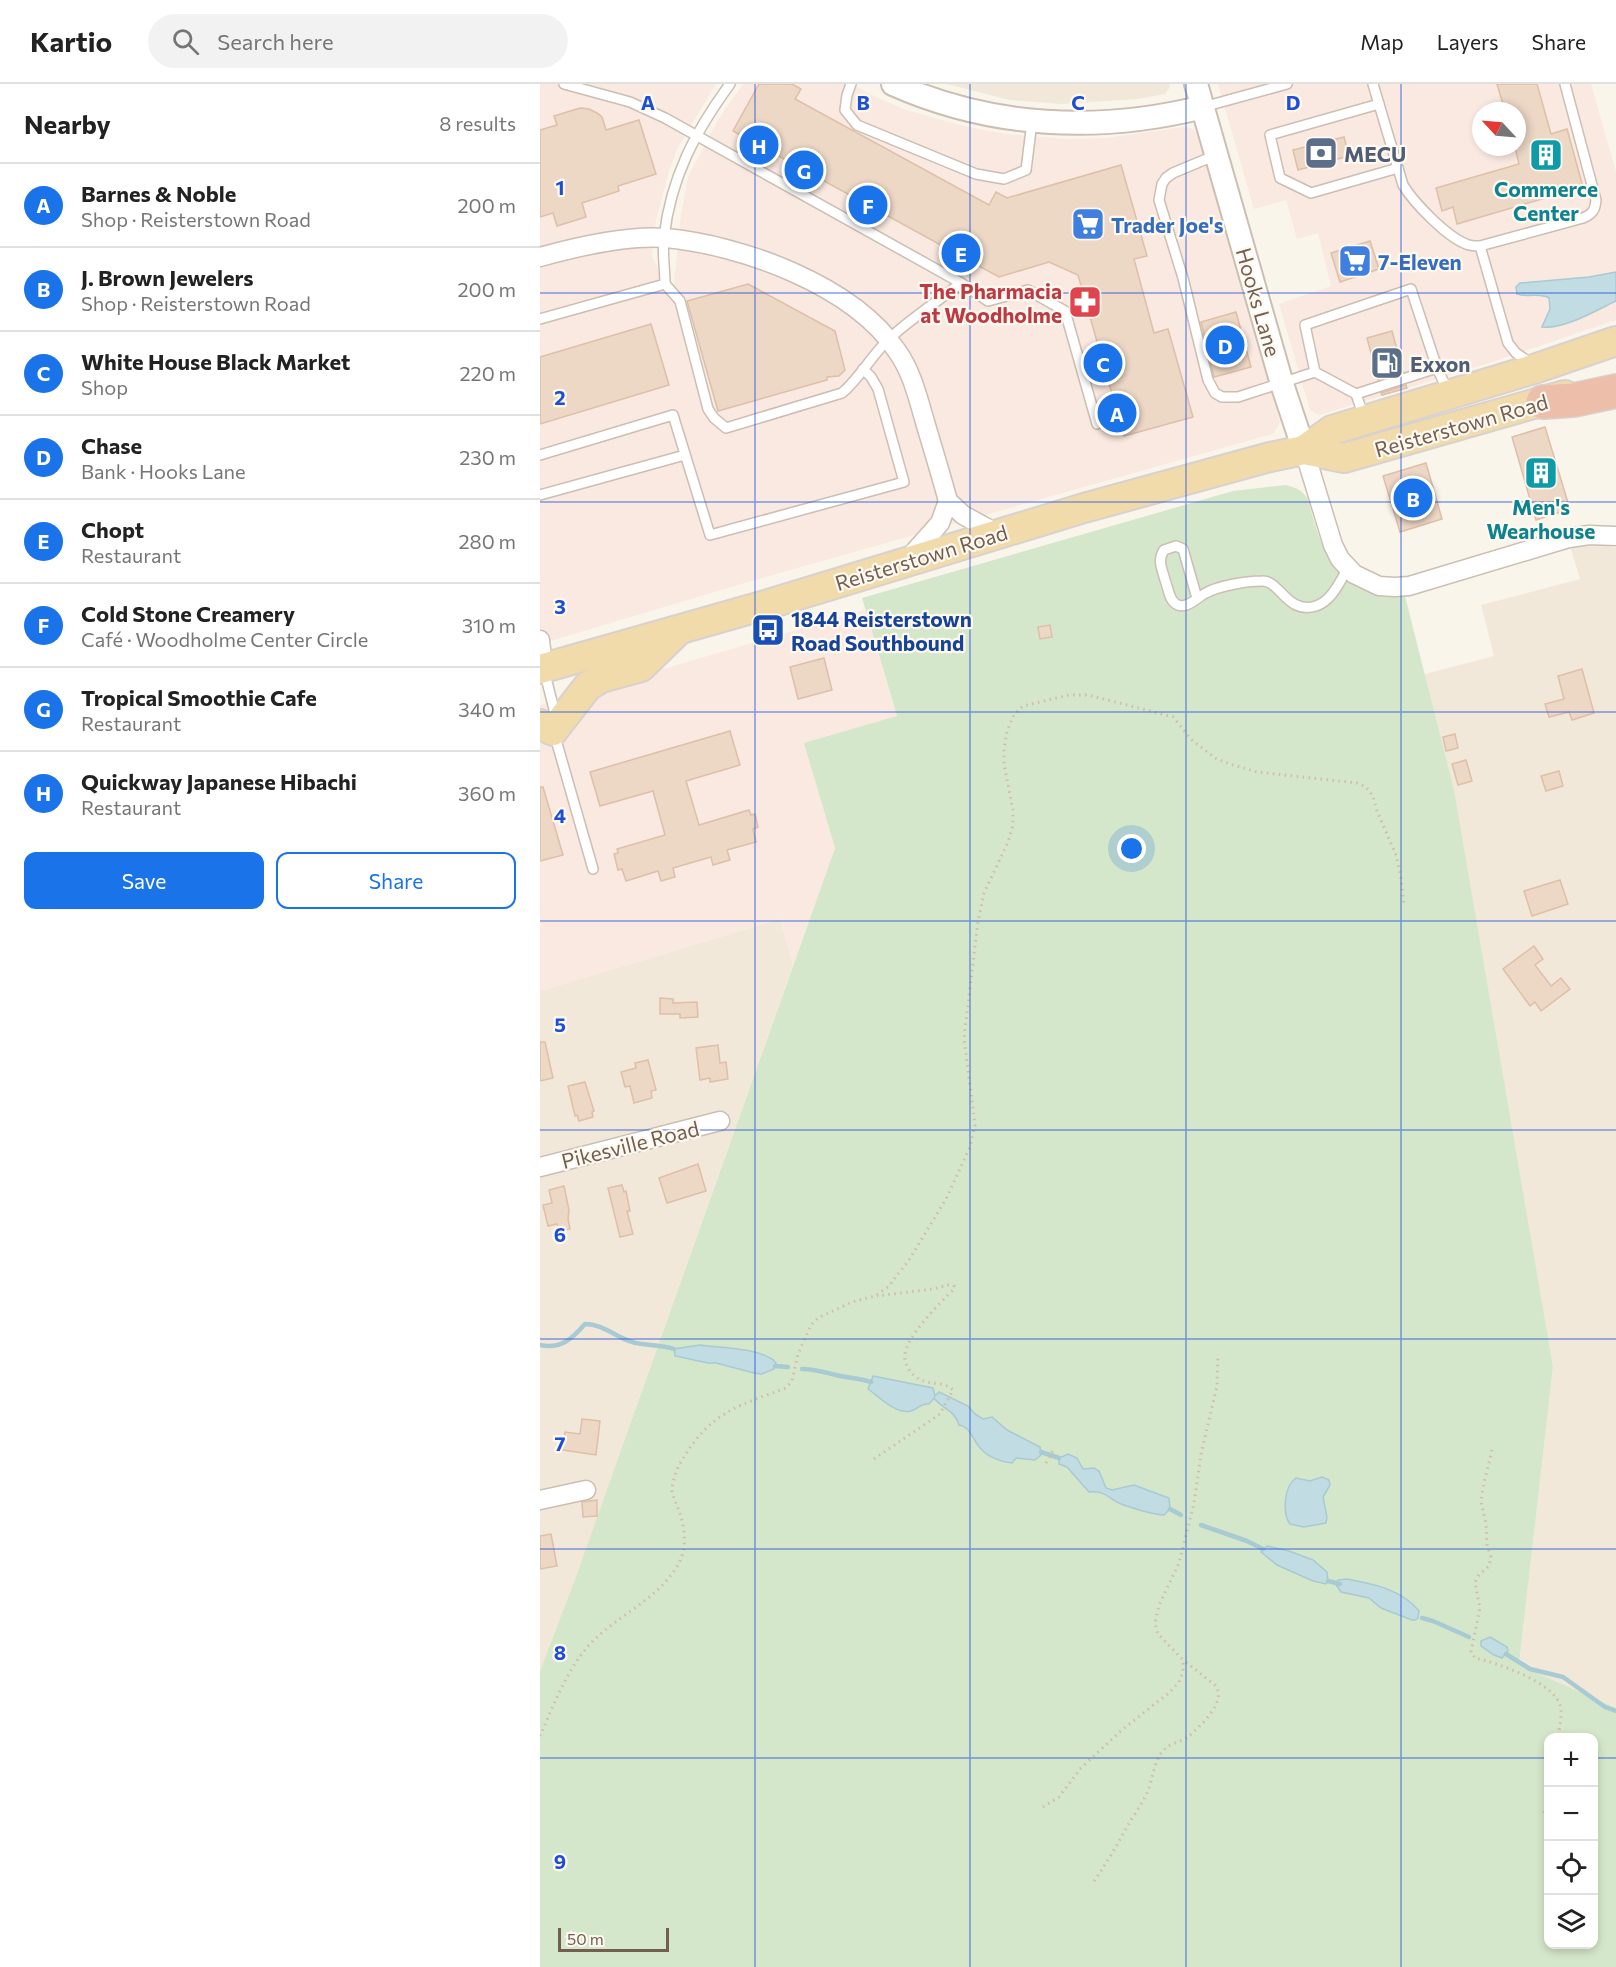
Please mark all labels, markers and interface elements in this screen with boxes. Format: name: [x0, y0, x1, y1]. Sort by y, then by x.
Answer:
search box: [148, 14, 568, 68]
text: Kartio: [30, 24, 112, 58]
icon: search: [169, 25, 202, 58]
text: Search here: [217, 28, 334, 55]
text: Map: [1360, 29, 1404, 54]
text: Layers: [1437, 29, 1499, 54]
text: Share: [1532, 29, 1586, 54]
text: A: [641, 90, 655, 114]
text: B: [856, 90, 870, 114]
text: C: [1071, 90, 1085, 114]
text: D: [1286, 90, 1300, 114]
north arrow: [1472, 102, 1526, 156]
text: Nearby: [24, 108, 111, 139]
text: 8 results: [439, 111, 516, 135]
pin: H: [740, 122, 778, 168]
bank icon: MECU: [1303, 135, 1339, 171]
building icon: Commerce Center: [1528, 137, 1564, 173]
place label: MECU: [1344, 141, 1406, 166]
pin: G: [784, 148, 824, 193]
text: 1: [555, 175, 565, 199]
place label: Commerce Center: [1494, 176, 1598, 225]
text: Barnes & Noble: [81, 180, 236, 207]
pin: F: [848, 182, 888, 228]
text: A: [36, 193, 51, 217]
text: 200 m: [458, 193, 516, 217]
supermarket icon: Trader Joe's: [1070, 206, 1106, 242]
text: Shop · Reisterstown Road: [81, 207, 311, 231]
place label: Trader Joe's: [1111, 212, 1224, 237]
pin: E: [942, 230, 980, 276]
supermarket icon: 7-Eleven: [1337, 243, 1373, 279]
street label: Hooks Lane: [1232, 245, 1286, 359]
place label: 7-Eleven: [1378, 249, 1462, 274]
text: J. Brown Jewelers: [81, 264, 254, 291]
text: B: [37, 277, 50, 301]
text: 200 m: [458, 277, 516, 301]
place label: The Pharmacia at Woodholme: [919, 278, 1062, 327]
pharmacy icon: The Pharmacia at Woodholme: [1067, 284, 1103, 320]
text: Shop · Reisterstown Road: [81, 291, 311, 315]
pin: D: [1206, 322, 1244, 368]
pin: C: [1084, 340, 1122, 386]
fuel station icon: Exxon: [1369, 345, 1405, 381]
text: White House Black Market: [81, 348, 350, 375]
place label: Exxon: [1410, 351, 1471, 376]
text: C: [37, 361, 50, 385]
text: 220 m: [460, 361, 516, 385]
text: Shop: [81, 375, 128, 399]
text: 2: [554, 385, 566, 409]
street label: Reisterstown Road: [1372, 388, 1550, 462]
pin: A: [1098, 390, 1136, 436]
text: Chase: [81, 432, 142, 459]
text: D: [36, 445, 51, 469]
text: 230 m: [459, 445, 516, 469]
building icon: Men's Wearhouse: [1523, 455, 1559, 491]
text: Bank · Hooks Lane: [81, 459, 246, 483]
pin: B: [1394, 476, 1432, 520]
place label: Men's Wearhouse: [1487, 494, 1595, 543]
text: Chopt: [81, 516, 144, 543]
street label: Reisterstown Road: [832, 519, 1010, 595]
text: E: [38, 529, 49, 553]
text: 280 m: [458, 529, 516, 553]
text: Restaurant: [81, 543, 181, 567]
text: 3: [554, 594, 566, 618]
text: Cold Stone Creamery: [81, 600, 295, 627]
place label: 1844 Reisterstown Road Southbound: [791, 606, 972, 655]
bus stop icon: 1844 Reisterstown Road Southbound: [750, 612, 786, 648]
text: F: [38, 613, 49, 637]
text: 310 m: [462, 613, 516, 637]
text: Café · Woodholme Center Circle: [81, 627, 368, 651]
text: Tropical Smoothie Cafe: [81, 684, 317, 711]
text: G: [36, 697, 51, 721]
text: 340 m: [458, 697, 516, 721]
text: Restaurant: [81, 711, 181, 735]
text: Quickway Japanese Hibachi: [81, 768, 357, 795]
text: H: [36, 781, 51, 805]
text: 360 m: [458, 781, 516, 805]
text: Restaurant: [81, 795, 181, 819]
text: 4: [554, 803, 566, 827]
your location: [1117, 834, 1146, 863]
button: Save: [24, 852, 264, 909]
button: Share: [276, 852, 516, 909]
text: 5: [554, 1012, 566, 1036]
street label: Pikesville Road: [559, 1115, 701, 1173]
text: 6: [554, 1222, 566, 1246]
text: 7: [555, 1431, 566, 1455]
text: 8: [554, 1640, 566, 1664]
map controls: [1544, 1733, 1598, 1949]
button: +: [1544, 1733, 1598, 1787]
button: −: [1544, 1787, 1598, 1841]
button: locate: [1544, 1841, 1598, 1895]
text: 9: [554, 1849, 566, 1873]
button: layers: [1544, 1895, 1598, 1949]
scale bar: [558, 1925, 669, 1952]
text: 50 m: [567, 1929, 604, 1948]

